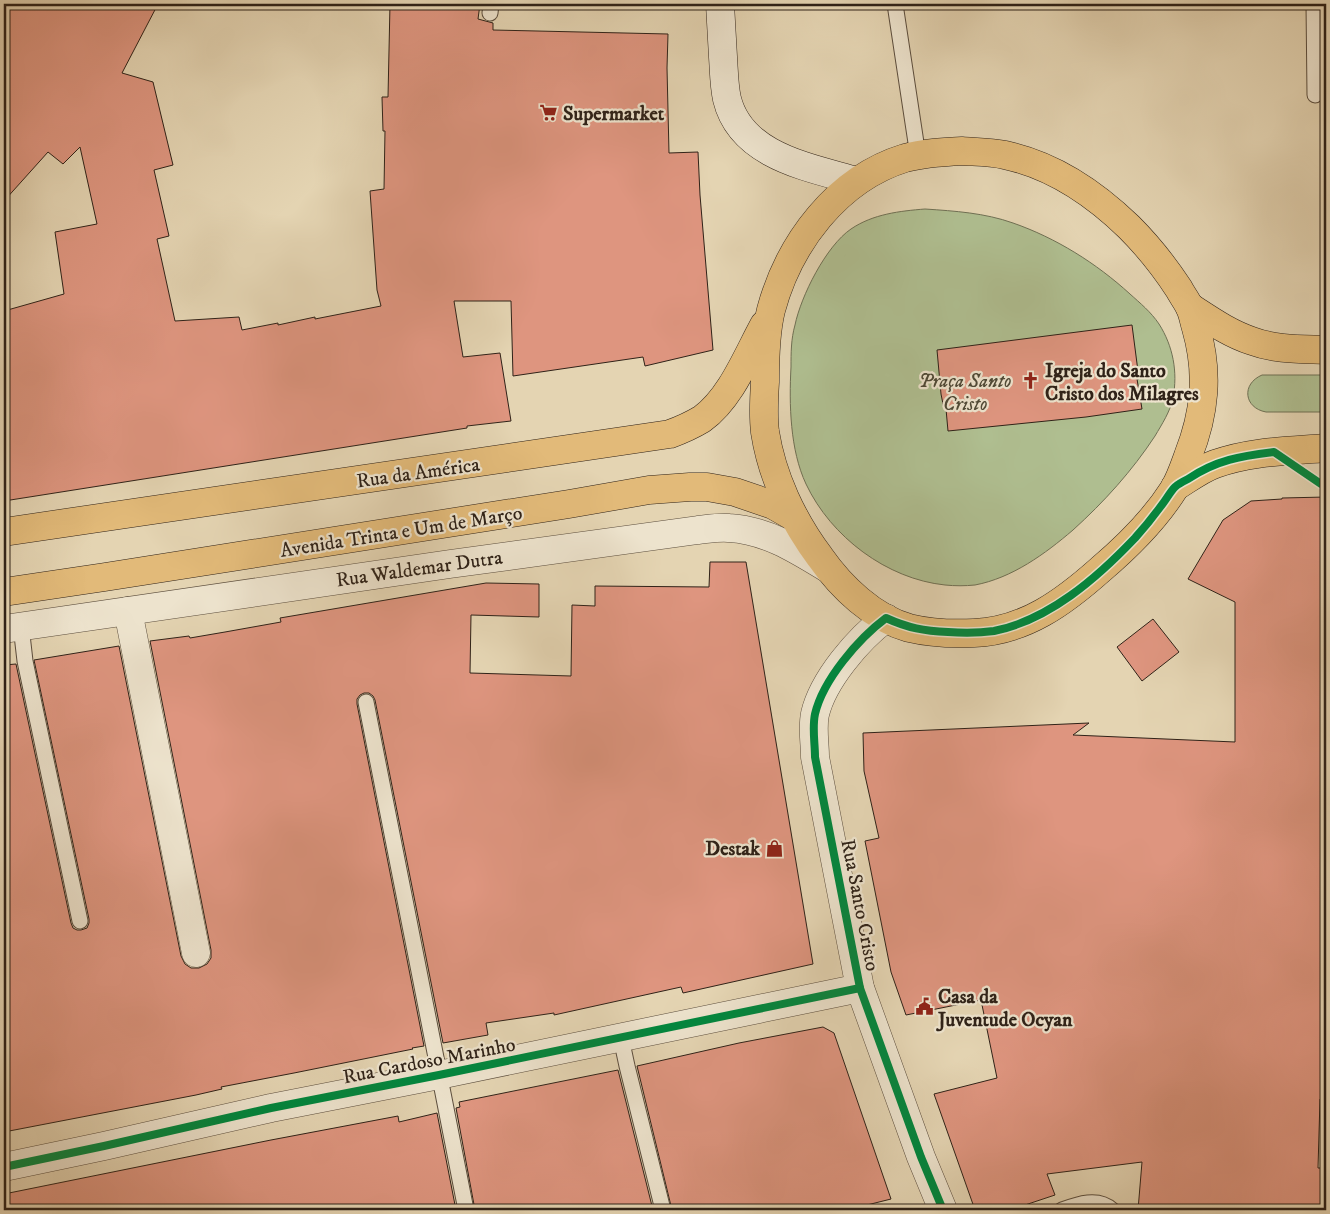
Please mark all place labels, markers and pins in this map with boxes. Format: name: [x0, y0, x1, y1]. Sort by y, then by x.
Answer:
place label: Supermarket: [563, 102, 665, 127]
supermarket icon: Supermarket: [539, 103, 559, 123]
place label: Igreja do Santo Cristo dos Milagres: [1045, 359, 1199, 407]
church icon: Igreja do Santo Cristo dos Milagres: [1021, 371, 1041, 391]
place label: Destak: [705, 837, 761, 862]
shop icon: Destak: [764, 838, 784, 858]
place label: Casa da Juventude Ocyan: [936, 985, 1073, 1033]
public building icon: Casa da Juventude Ocyan: [914, 997, 934, 1017]

